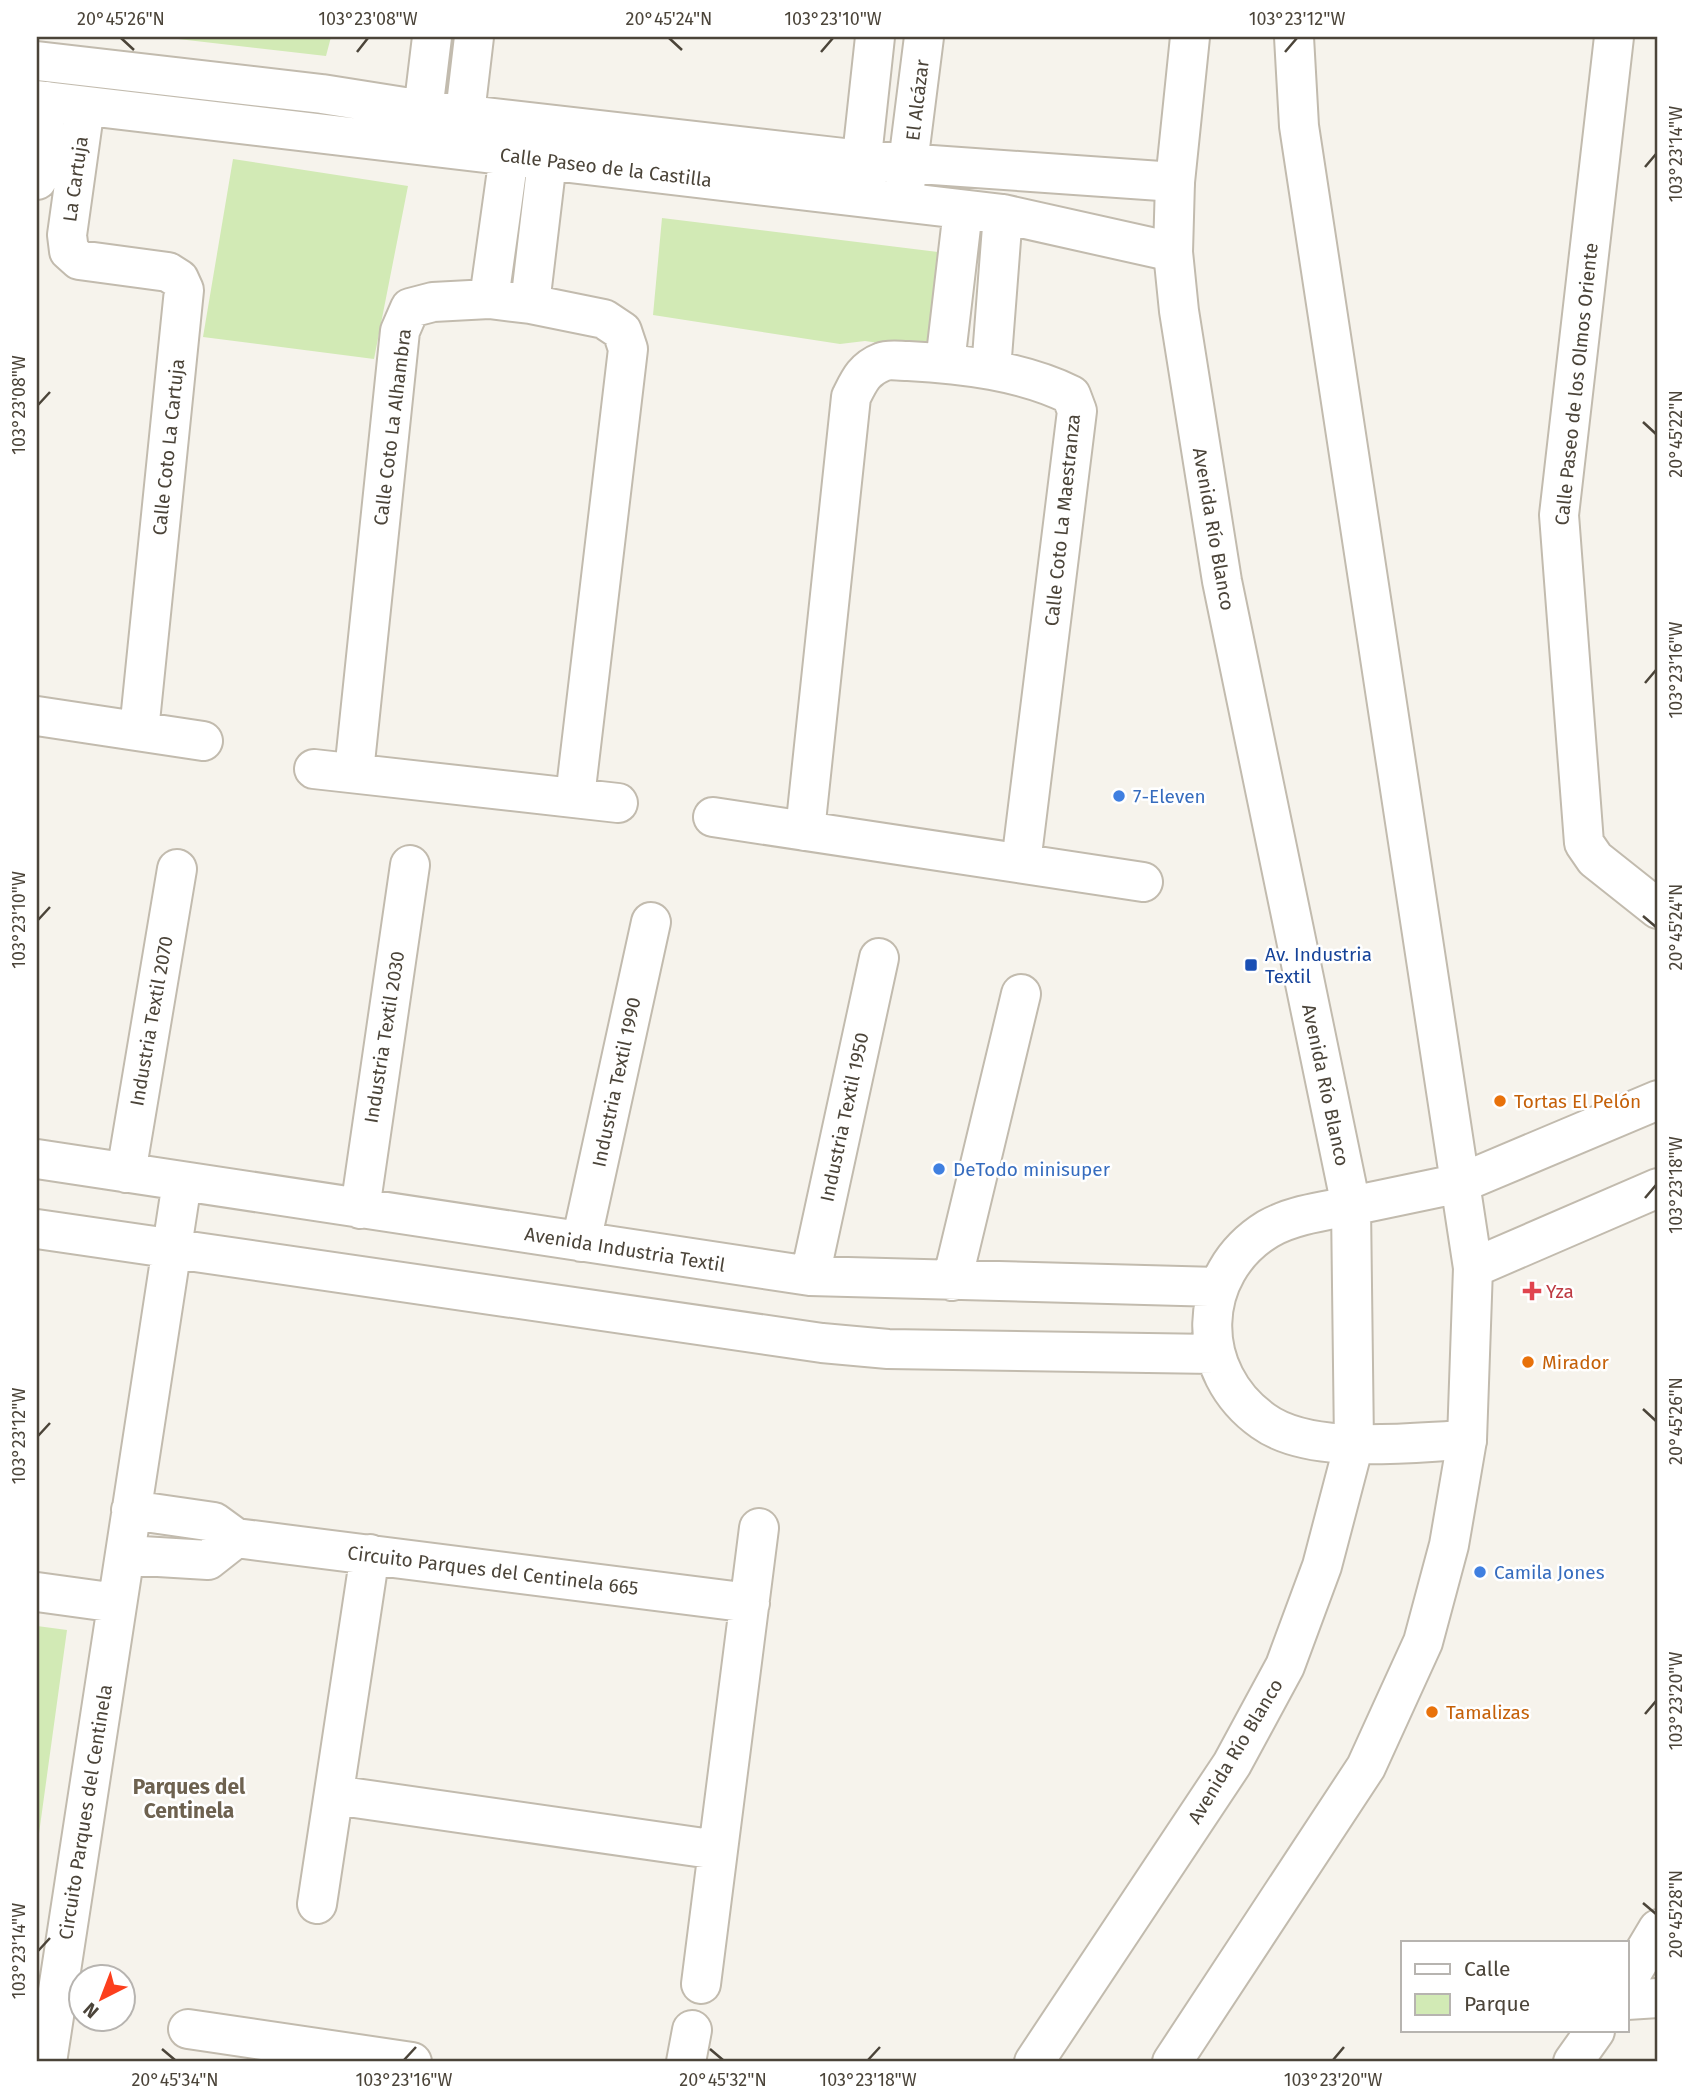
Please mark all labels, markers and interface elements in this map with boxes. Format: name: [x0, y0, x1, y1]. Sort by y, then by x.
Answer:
text: 20°45'26"N: [77, 8, 165, 30]
text: 103°23'08"W: [318, 8, 418, 30]
text: 20°45'24"N: [626, 8, 712, 30]
text: 103°23'10"W: [784, 8, 882, 30]
text: 103°23'12"W: [1249, 8, 1345, 30]
street label: El Alcázar: [901, 57, 934, 142]
text: 103°23'14"W: [1665, 106, 1687, 202]
street label: La Cartuja: [58, 135, 93, 223]
street label: Calle Paseo de la Castilla: [499, 143, 713, 192]
street label: Calle Paseo de los Olmos Oriente: [1550, 242, 1603, 526]
street label: Calle Coto La Alhambra: [369, 327, 416, 527]
text: 103°23'08"W: [8, 355, 30, 455]
street label: Calle Coto La Cartuja: [148, 358, 189, 536]
text: 20°45'22"N: [1665, 390, 1687, 478]
street label: Calle Coto La Maestranza: [1040, 413, 1085, 627]
street label: Avenida Río Blanco: [1188, 446, 1239, 612]
text: 103°23'16"W: [1665, 621, 1687, 718]
place label: 7-Eleven: [1133, 785, 1206, 808]
marker: 7-Eleven: [1111, 788, 1127, 804]
text: 103°23'10"W: [8, 871, 30, 969]
text: 20°45'24"N: [1665, 884, 1687, 970]
street label: Industria Textil 2070: [125, 934, 178, 1108]
place label: Av. Industria Textil: [1265, 943, 1372, 988]
street label: Industria Textil 2030: [360, 949, 409, 1125]
marker: Av. Industria Textil: [1243, 957, 1259, 973]
street label: Industria Textil 1990: [587, 995, 646, 1169]
street label: Avenida Río Blanco: [1297, 1002, 1354, 1168]
street label: Industria Textil 1950: [815, 1030, 874, 1204]
place label: Tortas El Pelón: [1514, 1090, 1641, 1113]
marker: Tortas El Pelón: [1492, 1093, 1508, 1109]
text: 103°23'18"W: [1665, 1136, 1687, 1234]
place label: DeTodo minisuper: [953, 1158, 1111, 1181]
marker: DeTodo minisuper: [931, 1161, 947, 1177]
street label: Avenida Industria Textil: [523, 1222, 727, 1277]
place label: Yza: [1546, 1280, 1574, 1303]
marker: Yza: [1524, 1283, 1540, 1299]
place label: Mirador: [1542, 1351, 1610, 1374]
marker: Mirador: [1520, 1354, 1536, 1370]
text: 20°45'26"N: [1665, 1377, 1687, 1465]
text: 103°23'12"W: [8, 1388, 30, 1484]
street label: Circuito Parques del Centinela 665: [346, 1541, 640, 1600]
place label: Camila Jones: [1494, 1561, 1605, 1584]
marker: Camila Jones: [1472, 1564, 1488, 1580]
text: 103°23'20"W: [1665, 1652, 1687, 1750]
street label: Avenida Río Blanco: [1183, 1675, 1288, 1828]
street label: Circuito Parques del Centinela: [54, 1683, 117, 1941]
place label: Tamalizas: [1446, 1701, 1530, 1724]
marker: Tamalizas: [1424, 1704, 1440, 1720]
district label: Parques del Centinela: [133, 1774, 246, 1824]
text: 20°45'28"N: [1665, 1870, 1687, 1958]
text: 103°23'14"W: [8, 1903, 30, 1999]
legend: [1401, 1941, 1628, 2032]
text: Calle: [1464, 1956, 1510, 1982]
north arrow: [66, 1962, 136, 2032]
text: Parque: [1464, 1991, 1530, 2017]
text: N: [79, 1997, 103, 2023]
text: 20°45'34"N: [131, 2069, 219, 2091]
text: 103°23'16"W: [356, 2069, 453, 2091]
text: 20°45'32"N: [679, 2069, 767, 2091]
text: 103°23'18"W: [819, 2069, 917, 2091]
text: 103°23'20"W: [1284, 2069, 1382, 2091]

